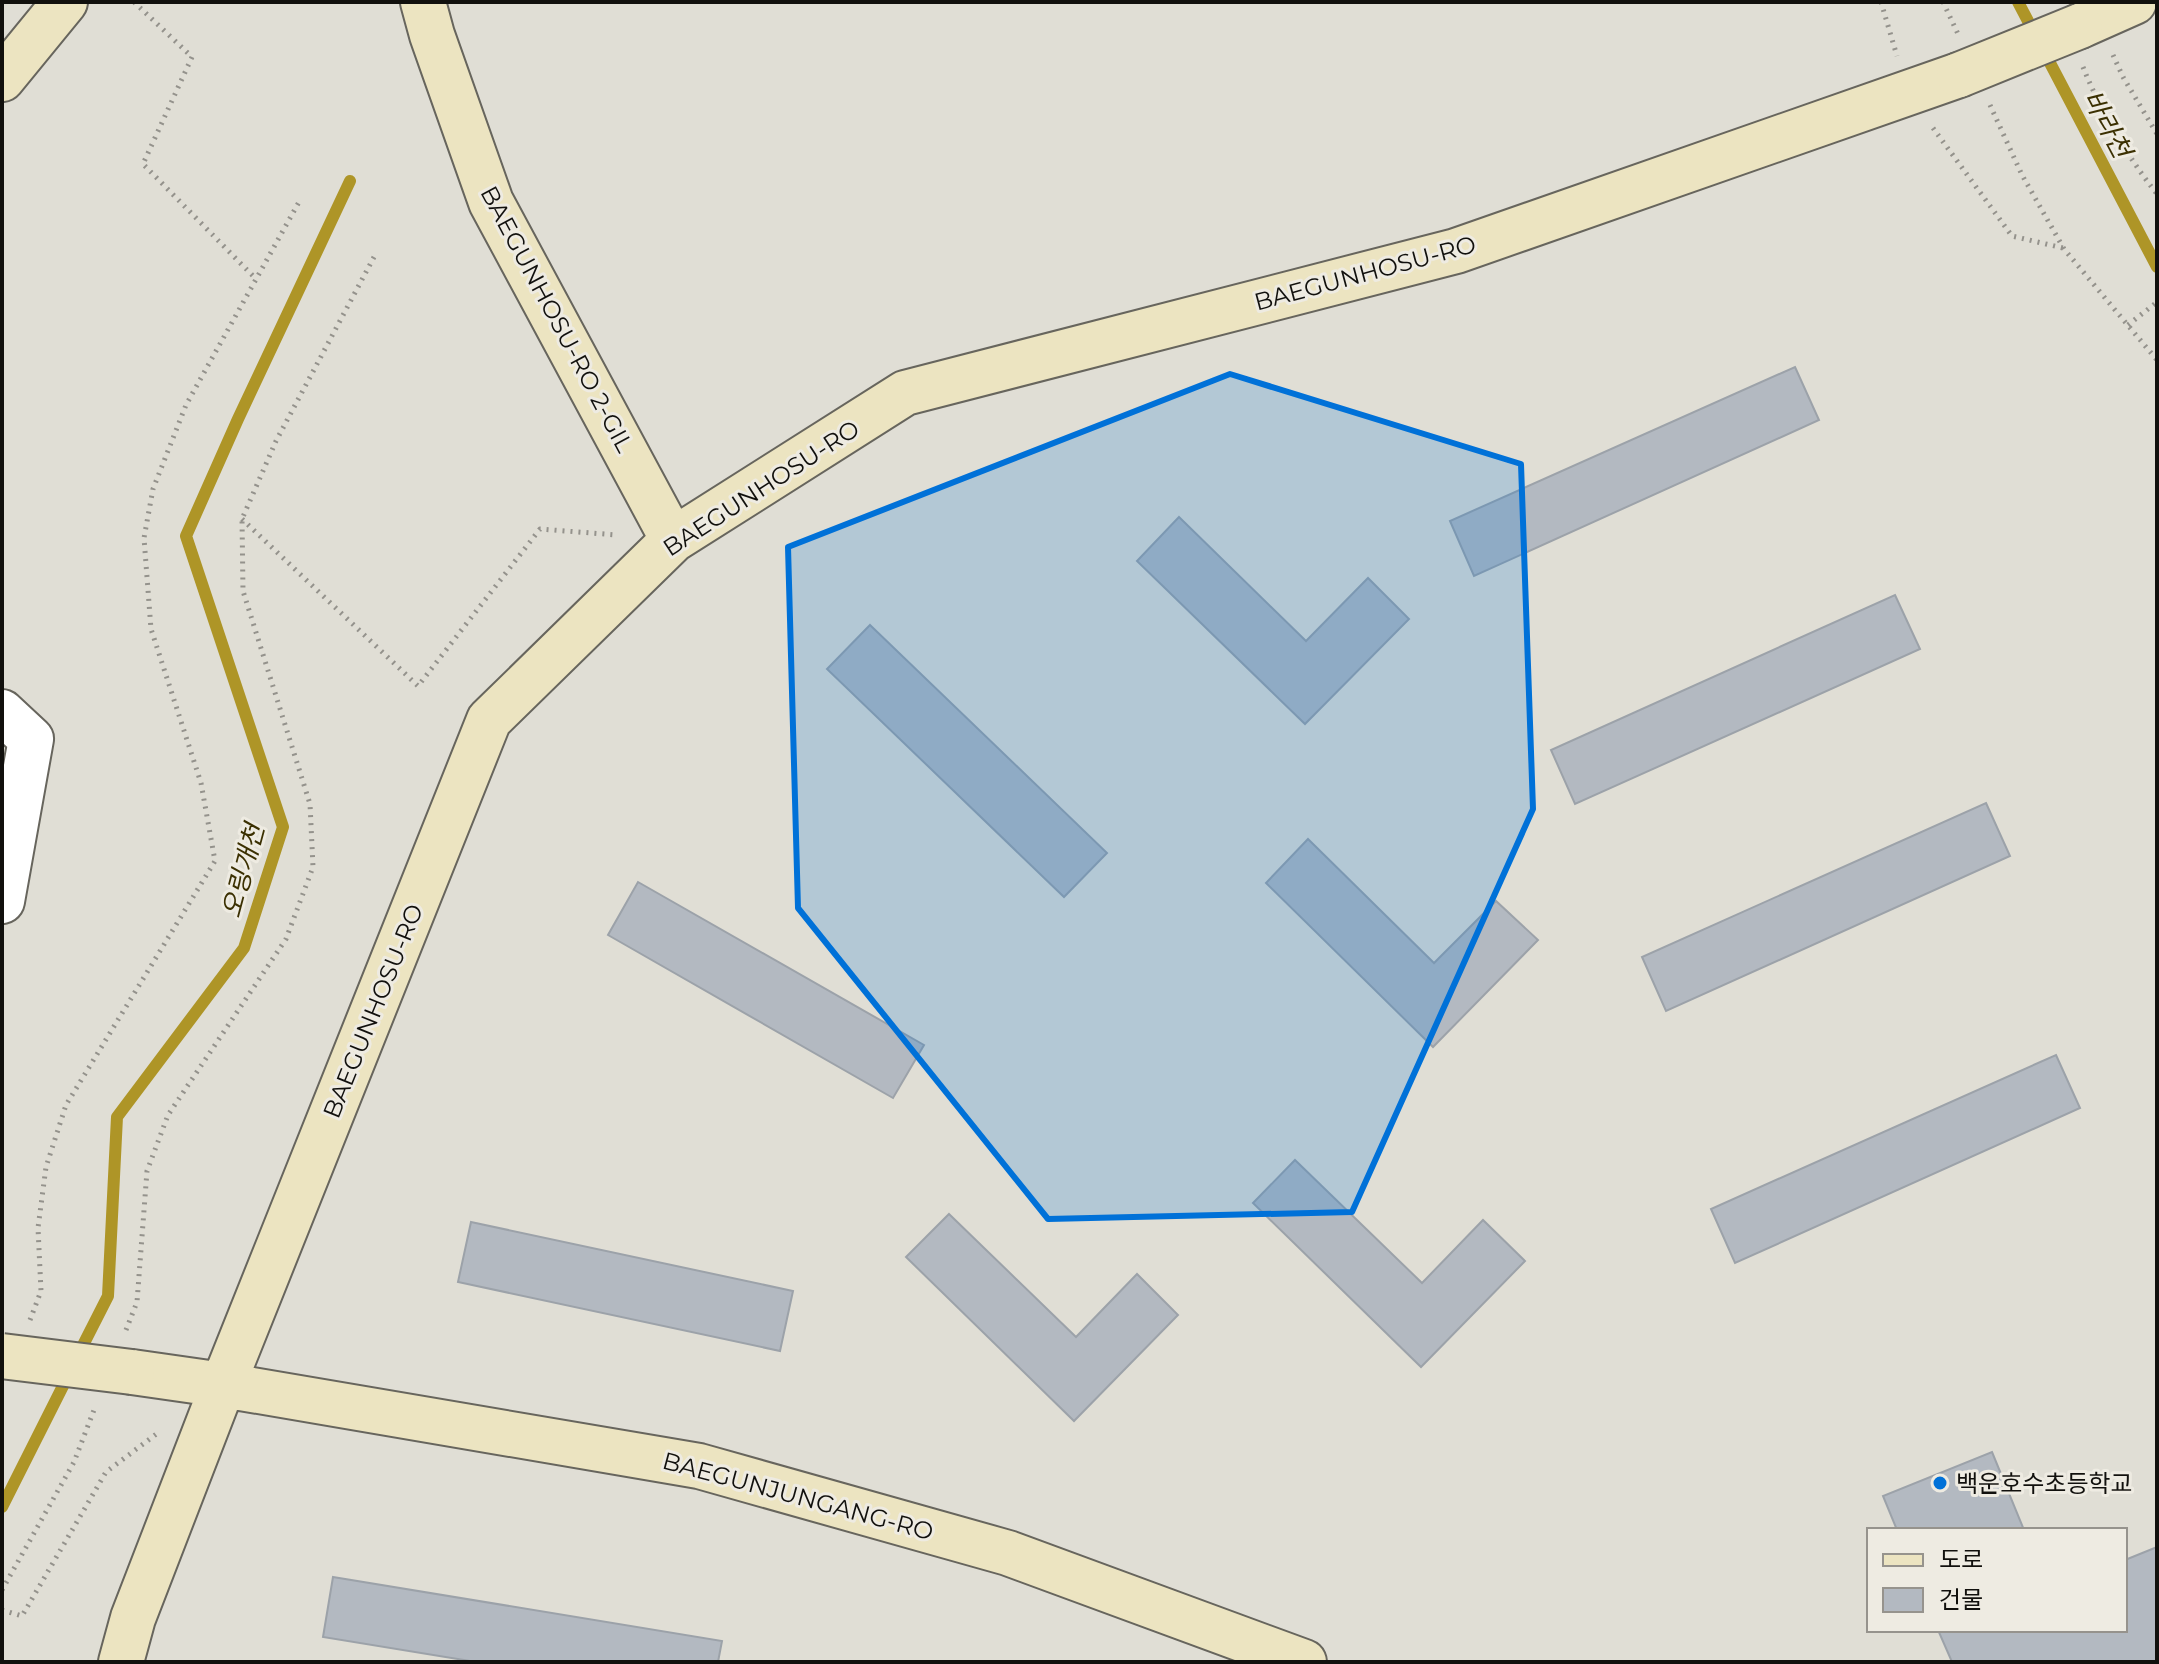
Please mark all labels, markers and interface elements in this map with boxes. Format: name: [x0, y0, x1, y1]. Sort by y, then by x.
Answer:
water label: 바라천: [2076, 85, 2139, 166]
street label: BAEGUNHOSU-RO 2-GIL: [474, 181, 640, 457]
street label: BAEGUNHOSU-RO: [1251, 229, 1479, 317]
street label: BAEGUNHOSU-RO: [657, 414, 865, 562]
water label: 오링개천: [215, 818, 272, 921]
street label: BAEGUNHOSU-RO: [317, 900, 429, 1122]
street label: BAEGUNJUNGANG-RO: [659, 1446, 937, 1546]
place label: 백운호수초등학교: [1956, 1469, 2133, 1498]
marker: 백운호수초등학교: [1931, 1474, 1949, 1492]
legend: [1867, 1528, 2127, 1632]
text: 도로: [1939, 1545, 1983, 1574]
text: 건물: [1939, 1585, 1983, 1614]

